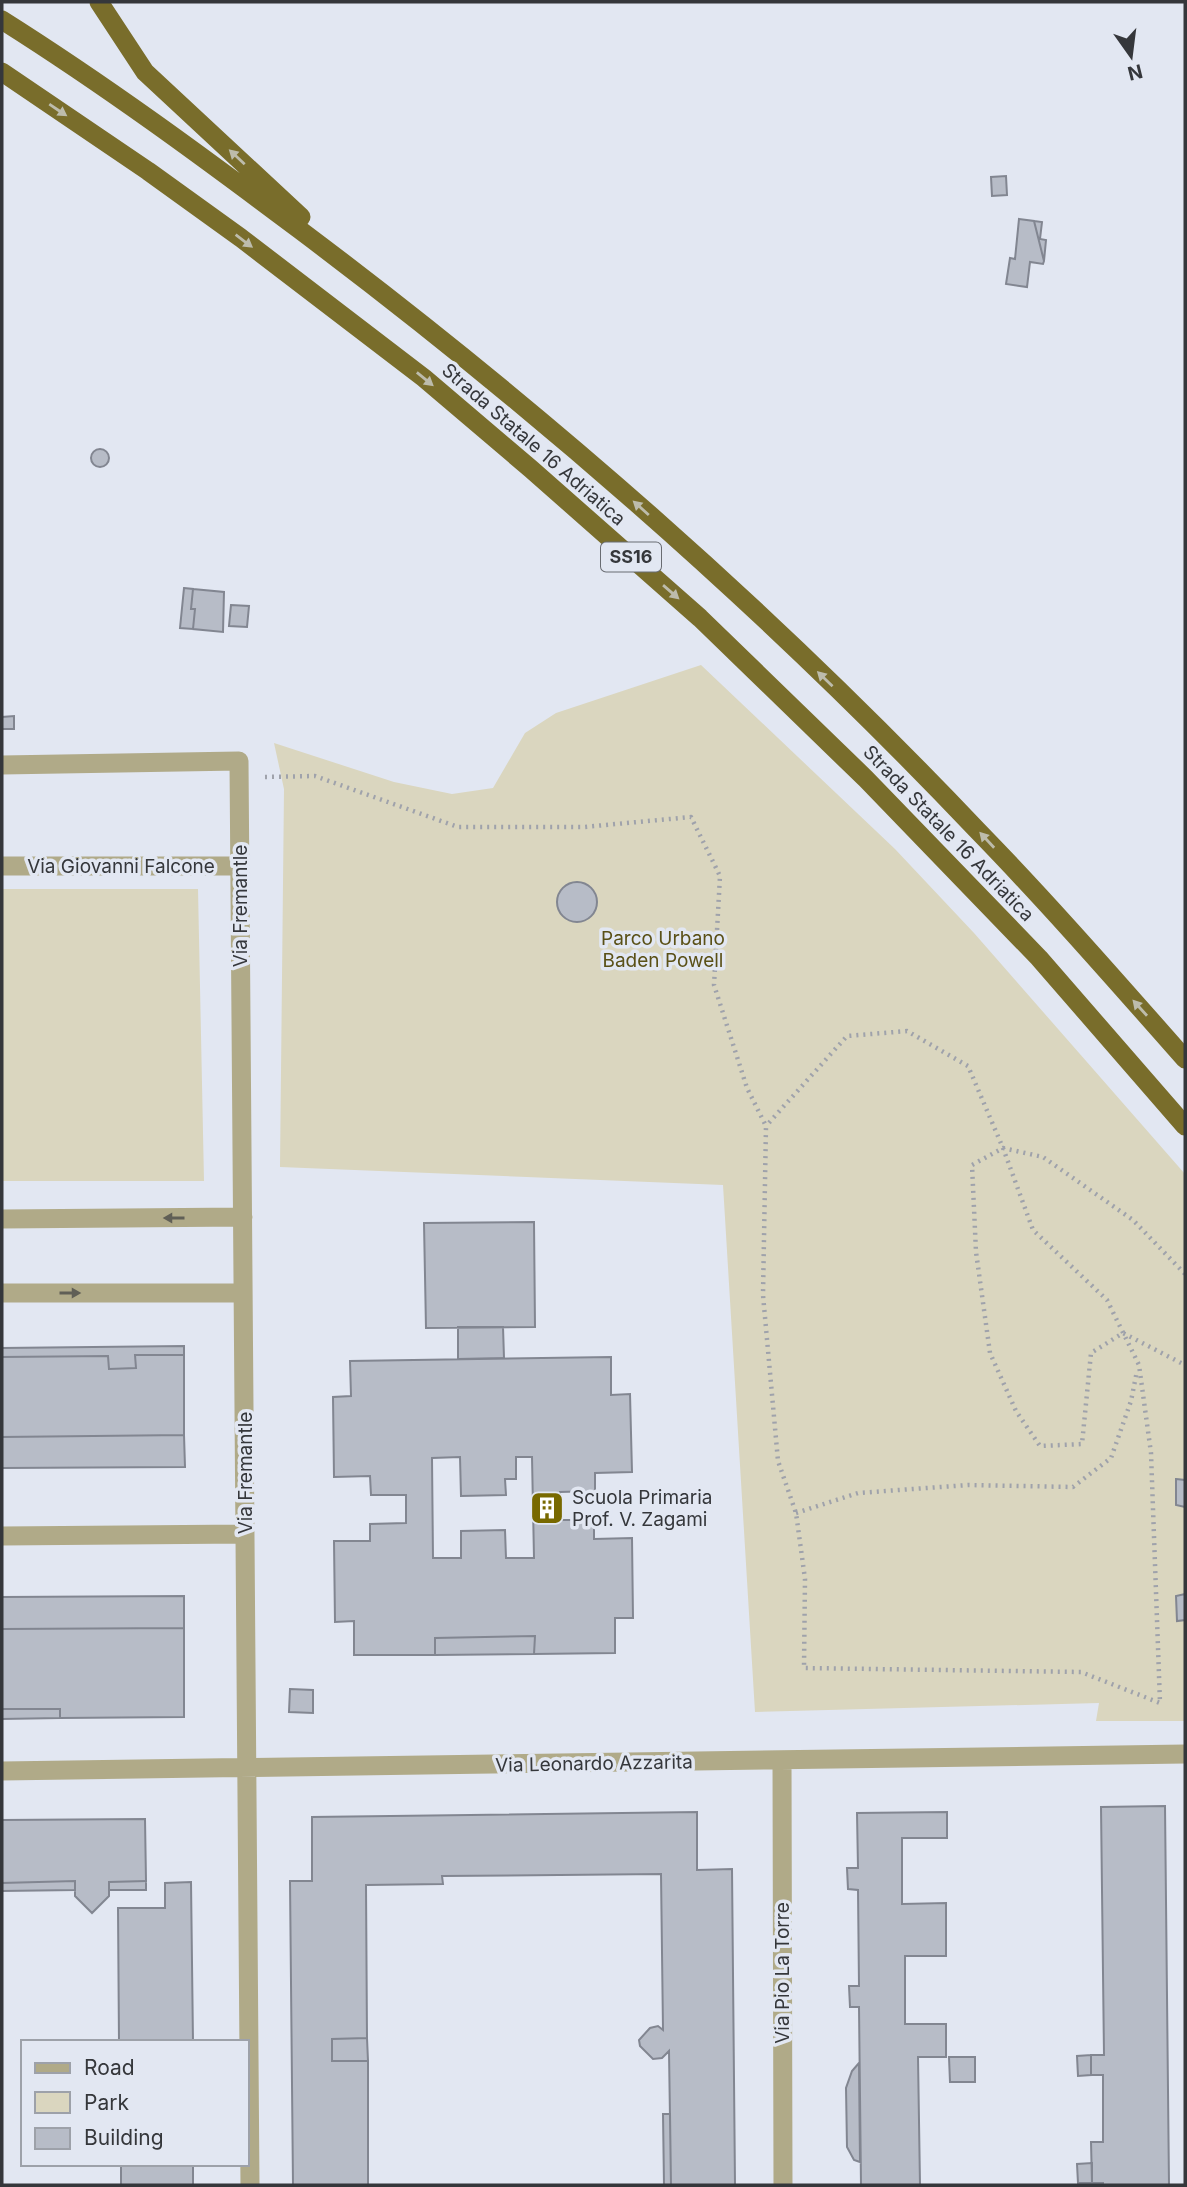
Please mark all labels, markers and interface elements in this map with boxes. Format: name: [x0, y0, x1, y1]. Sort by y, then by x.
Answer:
north arrow: [1096, 21, 1166, 91]
text: N: [1125, 59, 1145, 85]
one-way arrow: [49, 103, 67, 117]
one-way arrow: [228, 149, 246, 165]
one-way arrow: [235, 233, 253, 247]
street label: Strada Statale 16 Adriatica: [437, 358, 630, 530]
one-way arrow: [415, 372, 433, 387]
one-way arrow: [632, 501, 649, 516]
road number: SS16: [601, 542, 661, 572]
one-way arrow: [662, 584, 680, 600]
one-way arrow: [817, 671, 834, 688]
street label: Strada Statale 16 Adriatica: [858, 741, 1039, 926]
one-way arrow: [979, 832, 995, 849]
street label: Via Fremantle: [229, 845, 252, 967]
street label: Via Giovanni Falcone: [27, 855, 215, 878]
park label: Parco Urbano Baden Powell: [601, 927, 725, 972]
one-way arrow: [1132, 999, 1148, 1017]
one-way arrow: [163, 1212, 185, 1224]
one-way arrow: [59, 1287, 81, 1299]
street label: Via Fremantle: [234, 1412, 257, 1534]
place label: Scuola Primaria Prof. V. Zagami: [572, 1486, 713, 1531]
building icon: Scuola Primaria Prof. V. Zagami: [528, 1489, 566, 1527]
street label: Via Leonardo Azzarita: [495, 1750, 693, 1777]
street label: Via Pio La Torre: [771, 1902, 794, 2044]
legend: [21, 2040, 248, 2166]
text: Road: [84, 2055, 135, 2080]
text: Park: [84, 2090, 129, 2115]
text: Building: [84, 2125, 164, 2150]

